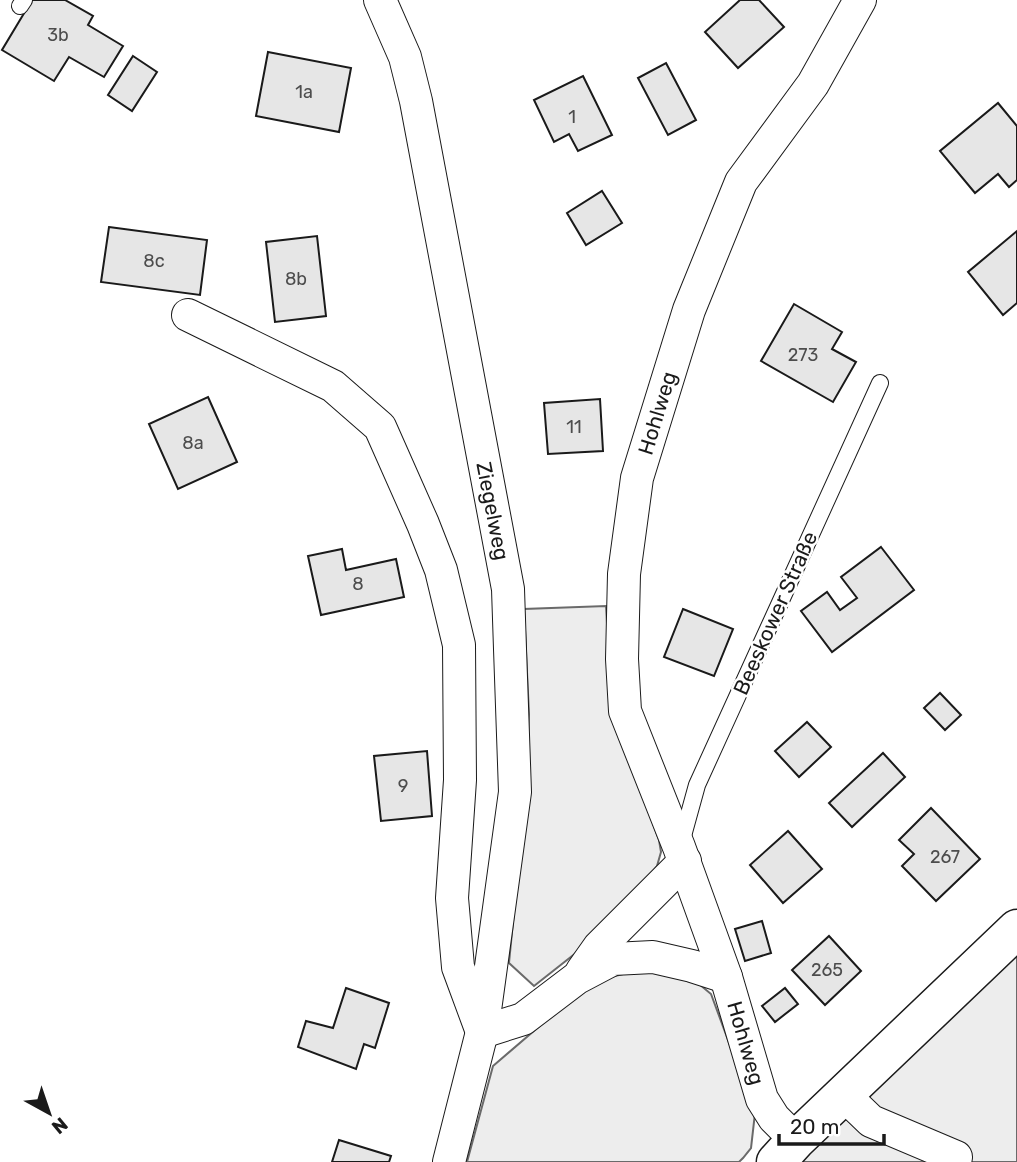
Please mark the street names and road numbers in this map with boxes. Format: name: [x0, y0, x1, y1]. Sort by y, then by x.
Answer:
street label: Hohlweg: [633, 368, 681, 458]
street label: Ziegelweg: [471, 460, 515, 562]
street label: Beeskower Straße: [728, 527, 822, 699]
street label: Hohlweg: [722, 998, 770, 1088]

